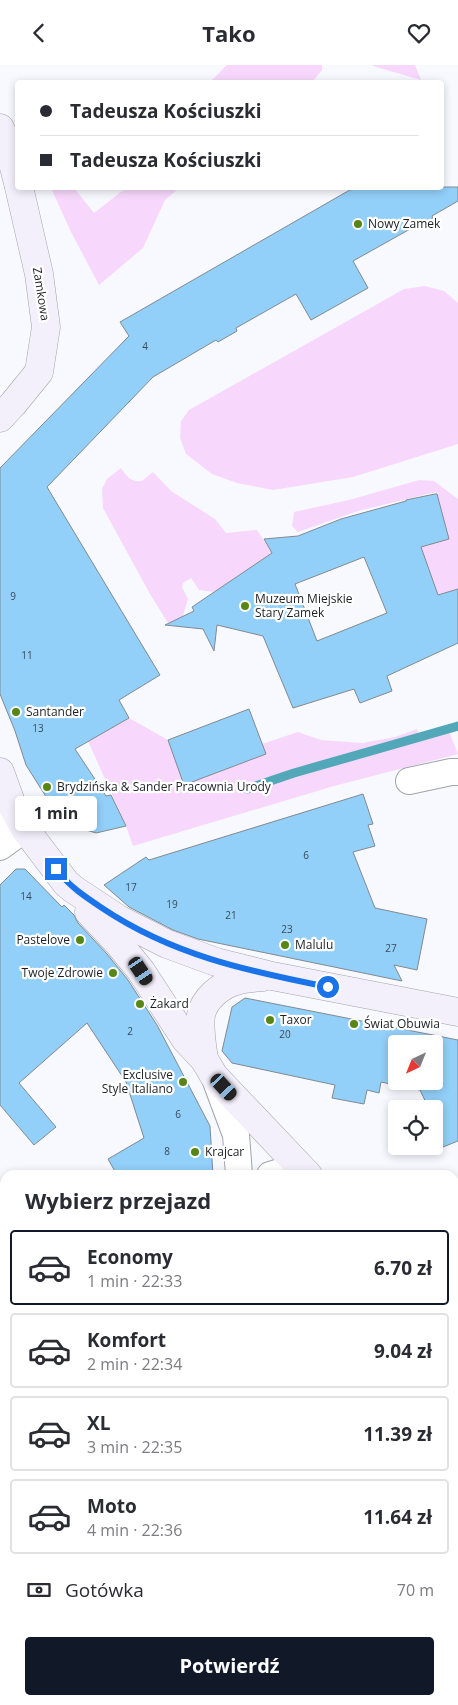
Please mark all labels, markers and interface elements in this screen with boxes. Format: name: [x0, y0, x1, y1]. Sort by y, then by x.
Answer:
text: Tako: [202, 18, 256, 48]
icon: back: [25, 19, 53, 47]
icon: heart: [405, 19, 433, 47]
text: Tadeusza Kościuszki: [70, 98, 262, 124]
text: Tadeusza Kościuszki: [70, 147, 262, 173]
place label: Nowy Zamek: [368, 215, 441, 232]
marker: Nowy Zamek: [352, 218, 364, 230]
street label: Zamkowa: [29, 266, 54, 322]
house number: 4: [142, 339, 148, 353]
house number: 9: [10, 589, 16, 603]
place label: Muzeum Miejskie Stary Zamek: [255, 590, 353, 621]
marker: Muzeum Miejskie Stary Zamek: [239, 600, 251, 612]
house number: 11: [21, 648, 33, 662]
place label: Santander: [26, 703, 84, 720]
marker: Santander: [10, 706, 22, 718]
house number: 13: [32, 721, 44, 735]
place label: Brydzińska & Sander Pracownia Urody: [57, 778, 272, 795]
marker: Brydzińska & Sander Pracownia Urody: [41, 781, 53, 793]
callout: 1 min: [15, 797, 97, 831]
text: 1 min: [34, 802, 78, 824]
house number: 6: [303, 848, 309, 862]
route end: [45, 858, 67, 880]
house number: 17: [125, 880, 137, 894]
house number: 14: [20, 889, 32, 903]
house number: 19: [166, 897, 178, 911]
house number: 21: [225, 908, 237, 922]
house number: 23: [281, 922, 293, 936]
place label: Pastelove: [16, 931, 70, 948]
marker: Pastelove: [74, 934, 86, 946]
place label: Malulu: [295, 936, 333, 953]
marker: Malulu: [279, 939, 291, 951]
house number: 27: [385, 941, 397, 955]
car: [126, 954, 155, 988]
place label: Twoje Zdrowie: [22, 964, 103, 981]
marker: Twoje Zdrowie: [107, 967, 119, 979]
route start: [317, 976, 339, 998]
place label: Żakard: [150, 995, 189, 1012]
marker: Żakard: [134, 998, 146, 1010]
place label: Taxor: [280, 1011, 312, 1028]
marker: Taxor: [264, 1014, 276, 1026]
place label: Świat Obuwia: [364, 1015, 440, 1032]
marker: Świat Obuwia: [348, 1018, 360, 1030]
house number: 2: [127, 1024, 133, 1038]
house number: 20: [279, 1027, 291, 1041]
north arrow: [388, 1035, 442, 1090]
map controls: [388, 1035, 443, 1155]
place label: Exclusive Style Italiano: [102, 1066, 173, 1097]
car: [208, 1071, 239, 1103]
marker: Exclusive Style Italiano: [177, 1076, 189, 1088]
button: locate: [388, 1100, 443, 1155]
house number: 6: [175, 1107, 181, 1121]
place label: Krajcar: [205, 1143, 244, 1160]
house number: 8: [164, 1144, 170, 1158]
marker: Krajcar: [189, 1146, 201, 1158]
text: Wybierz przejazd: [25, 1185, 211, 1215]
text: Economy: [87, 1244, 173, 1270]
icon: car: [27, 1245, 72, 1290]
text: 6.70 zł: [374, 1255, 432, 1281]
text: 1 min · 22:33: [87, 1270, 182, 1292]
text: Komfort: [87, 1327, 166, 1353]
icon: car: [27, 1328, 72, 1373]
text: 9.04 zł: [374, 1338, 432, 1364]
text: 2 min · 22:34: [87, 1353, 182, 1375]
text: XL: [87, 1410, 110, 1436]
icon: car: [27, 1411, 72, 1456]
text: 11.39 zł: [363, 1421, 432, 1447]
text: 3 min · 22:35: [87, 1436, 182, 1458]
text: Moto: [87, 1493, 137, 1519]
icon: car: [27, 1494, 72, 1539]
text: 11.64 zł: [363, 1504, 432, 1530]
text: 4 min · 22:36: [87, 1519, 182, 1541]
icon: cash: [25, 1576, 53, 1604]
text: Gotówka: [65, 1577, 144, 1603]
text: 70 m: [397, 1579, 434, 1601]
button: Potwierdź: [25, 1637, 434, 1695]

